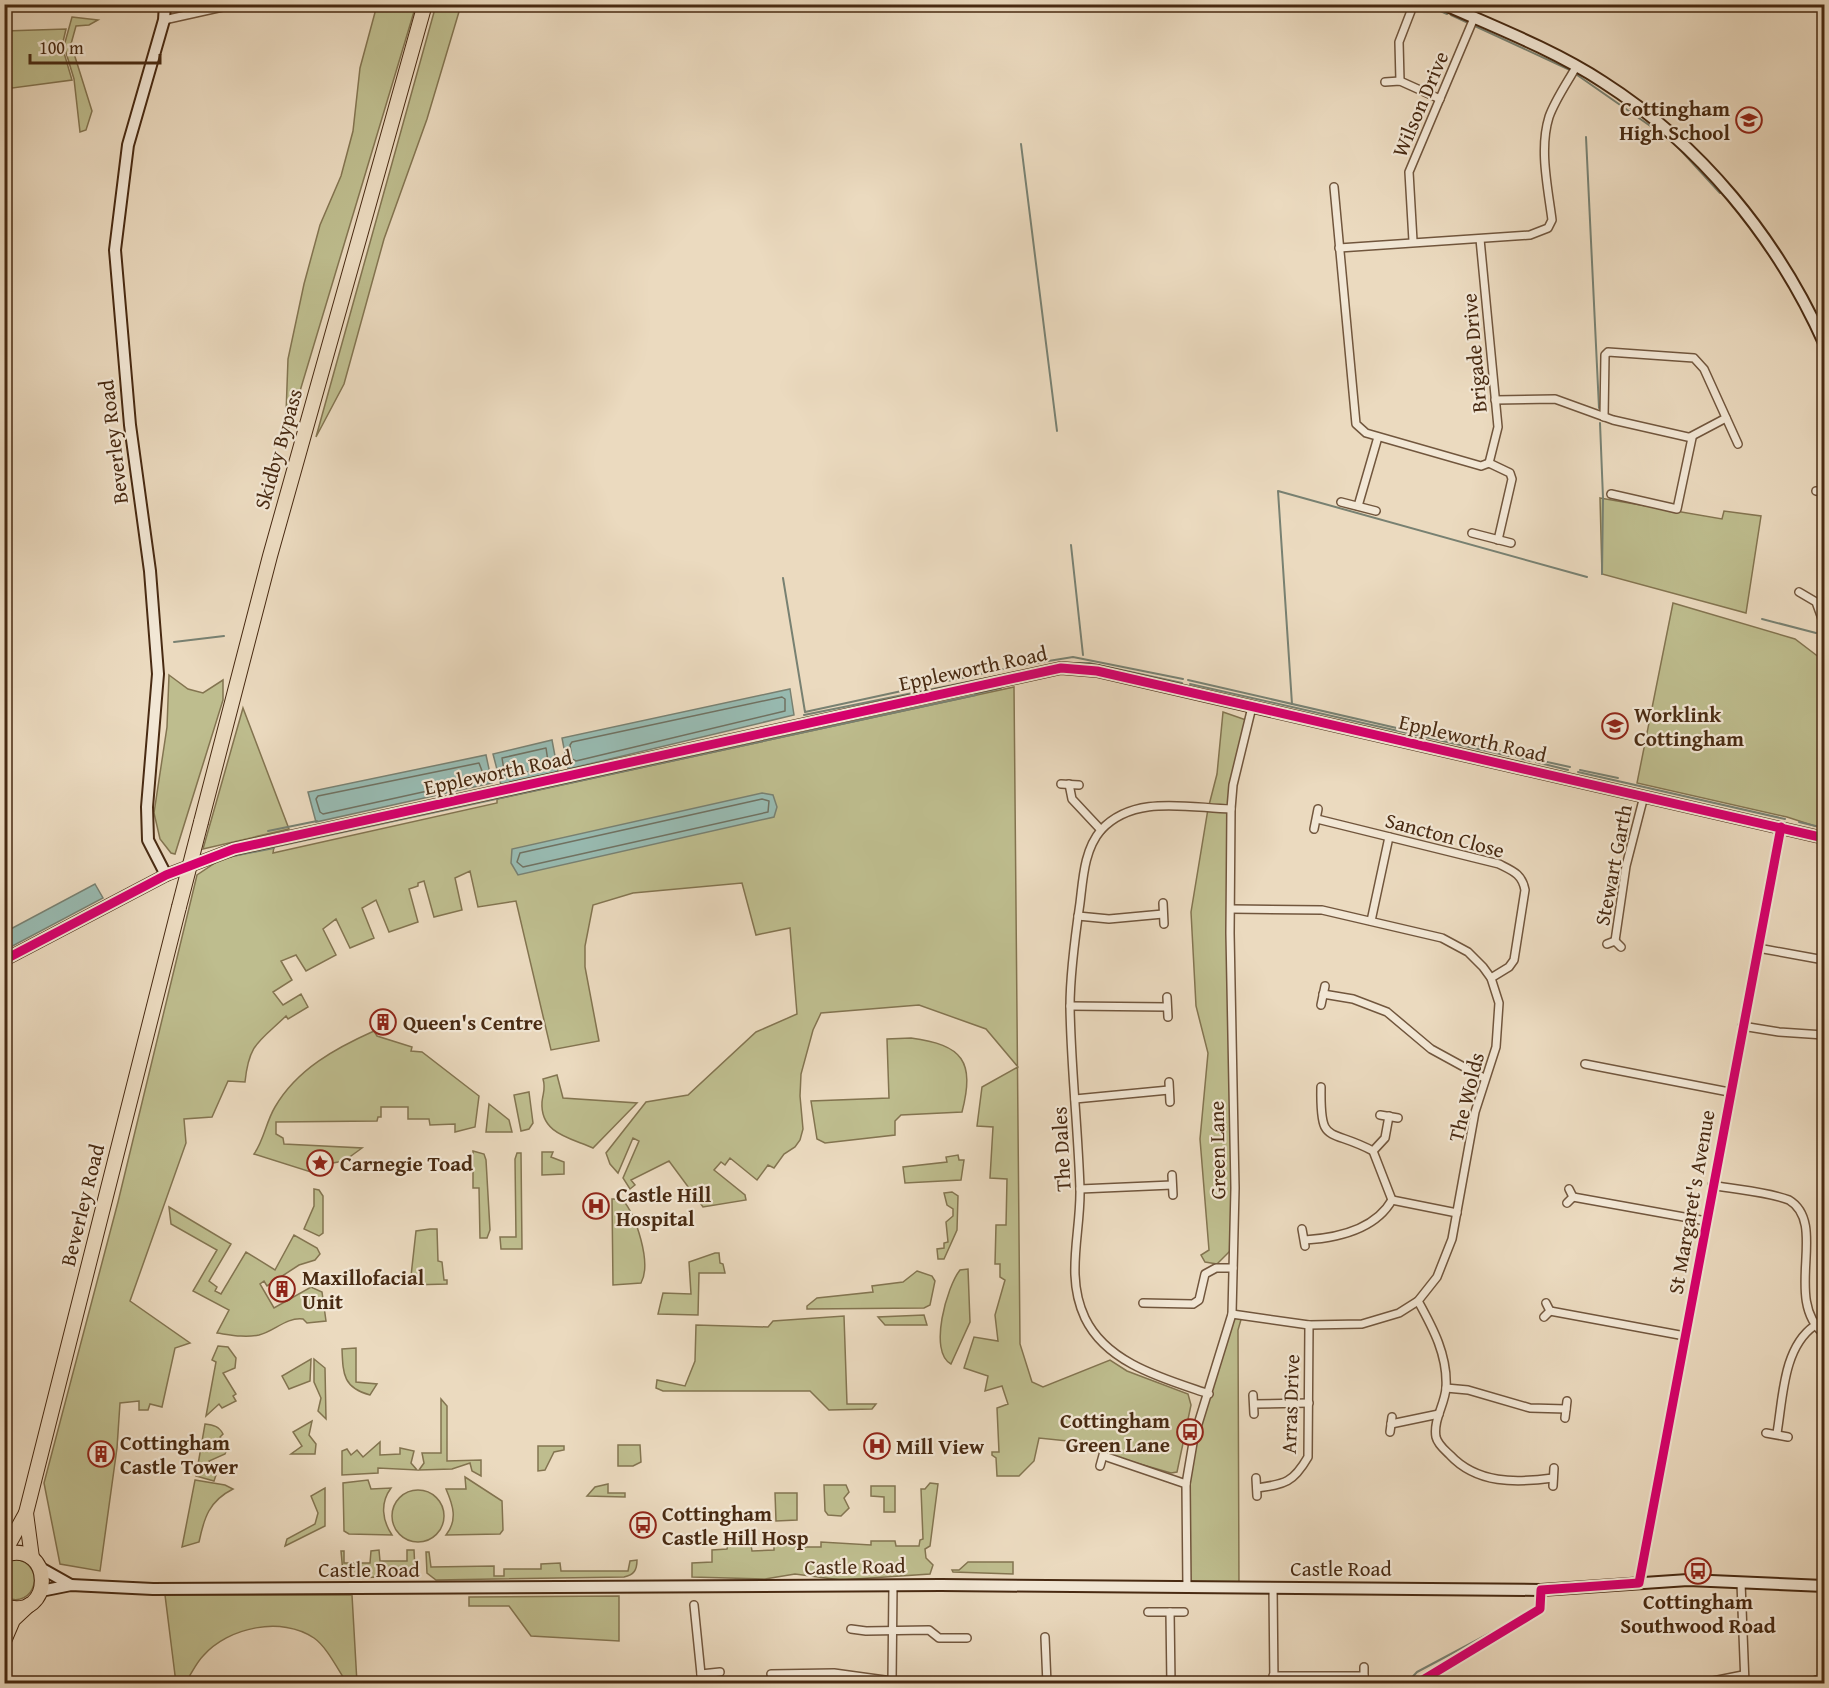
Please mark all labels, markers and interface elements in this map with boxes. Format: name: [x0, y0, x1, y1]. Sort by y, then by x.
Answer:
scale bar: [30, 27, 160, 65]
text: 100 m: [39, 34, 84, 61]
street label: Wilson Drive: [1384, 46, 1456, 162]
place label: Cottingham High School: [1619, 93, 1730, 148]
school or university icon: Cottingham High School: [1734, 105, 1764, 135]
street label: Brigade Drive: [1453, 292, 1495, 414]
street label: Beverley Road: [90, 377, 136, 506]
street label: Skidby Bypass: [246, 385, 310, 513]
street label: Eppleworth Road: [896, 637, 1051, 699]
place label: Worklink Cottingham: [1634, 699, 1744, 754]
street label: Eppleworth Road: [1396, 706, 1551, 770]
school or university icon: Worklink Cottingham: [1600, 711, 1630, 741]
street label: Eppleworth Road: [421, 741, 576, 803]
street label: Stewart Garth: [1586, 802, 1640, 928]
street label: Sancton Close: [1382, 804, 1508, 866]
building icon: Queen's Centre: [368, 1007, 398, 1037]
place label: Queen's Centre: [403, 1007, 543, 1038]
street label: The Wolds: [1440, 1049, 1492, 1145]
street label: Green Lane: [1201, 1100, 1233, 1200]
street label: The Dales: [1043, 1106, 1079, 1192]
street label: St Margaret's Avenue: [1660, 1107, 1723, 1297]
street label: Beverley Road: [52, 1140, 112, 1269]
place icon: Carnegie Toad: [305, 1148, 335, 1178]
place label: Carnegie Toad: [340, 1148, 473, 1179]
place label: Castle Hill Hospital: [616, 1179, 712, 1234]
hospital icon: Castle Hill Hospital: [581, 1191, 611, 1221]
place label: Maxillofacial Unit: [302, 1262, 425, 1317]
building icon: Maxillofacial Unit: [267, 1274, 297, 1304]
street label: Arras Drive: [1273, 1353, 1307, 1454]
place label: Cottingham Green Lane: [1060, 1405, 1170, 1460]
bus stop icon: Cottingham Green Lane: [1175, 1417, 1205, 1447]
place label: Cottingham Castle Tower: [120, 1427, 239, 1482]
hospital icon: Mill View: [862, 1431, 892, 1461]
place label: Mill View: [896, 1431, 985, 1462]
building icon: Cottingham Castle Tower: [86, 1439, 116, 1469]
place label: Cottingham Castle Hill Hosp: [662, 1498, 809, 1553]
bus stop icon: Cottingham Castle Hill Hosp: [628, 1510, 658, 1540]
street label: Castle Road: [804, 1550, 907, 1582]
street label: Castle Road: [1290, 1553, 1392, 1584]
street label: Castle Road: [318, 1554, 420, 1585]
bus stop icon: Cottingham Southwood Road: [1683, 1556, 1713, 1586]
place label: Cottingham Southwood Road: [1620, 1586, 1776, 1641]

